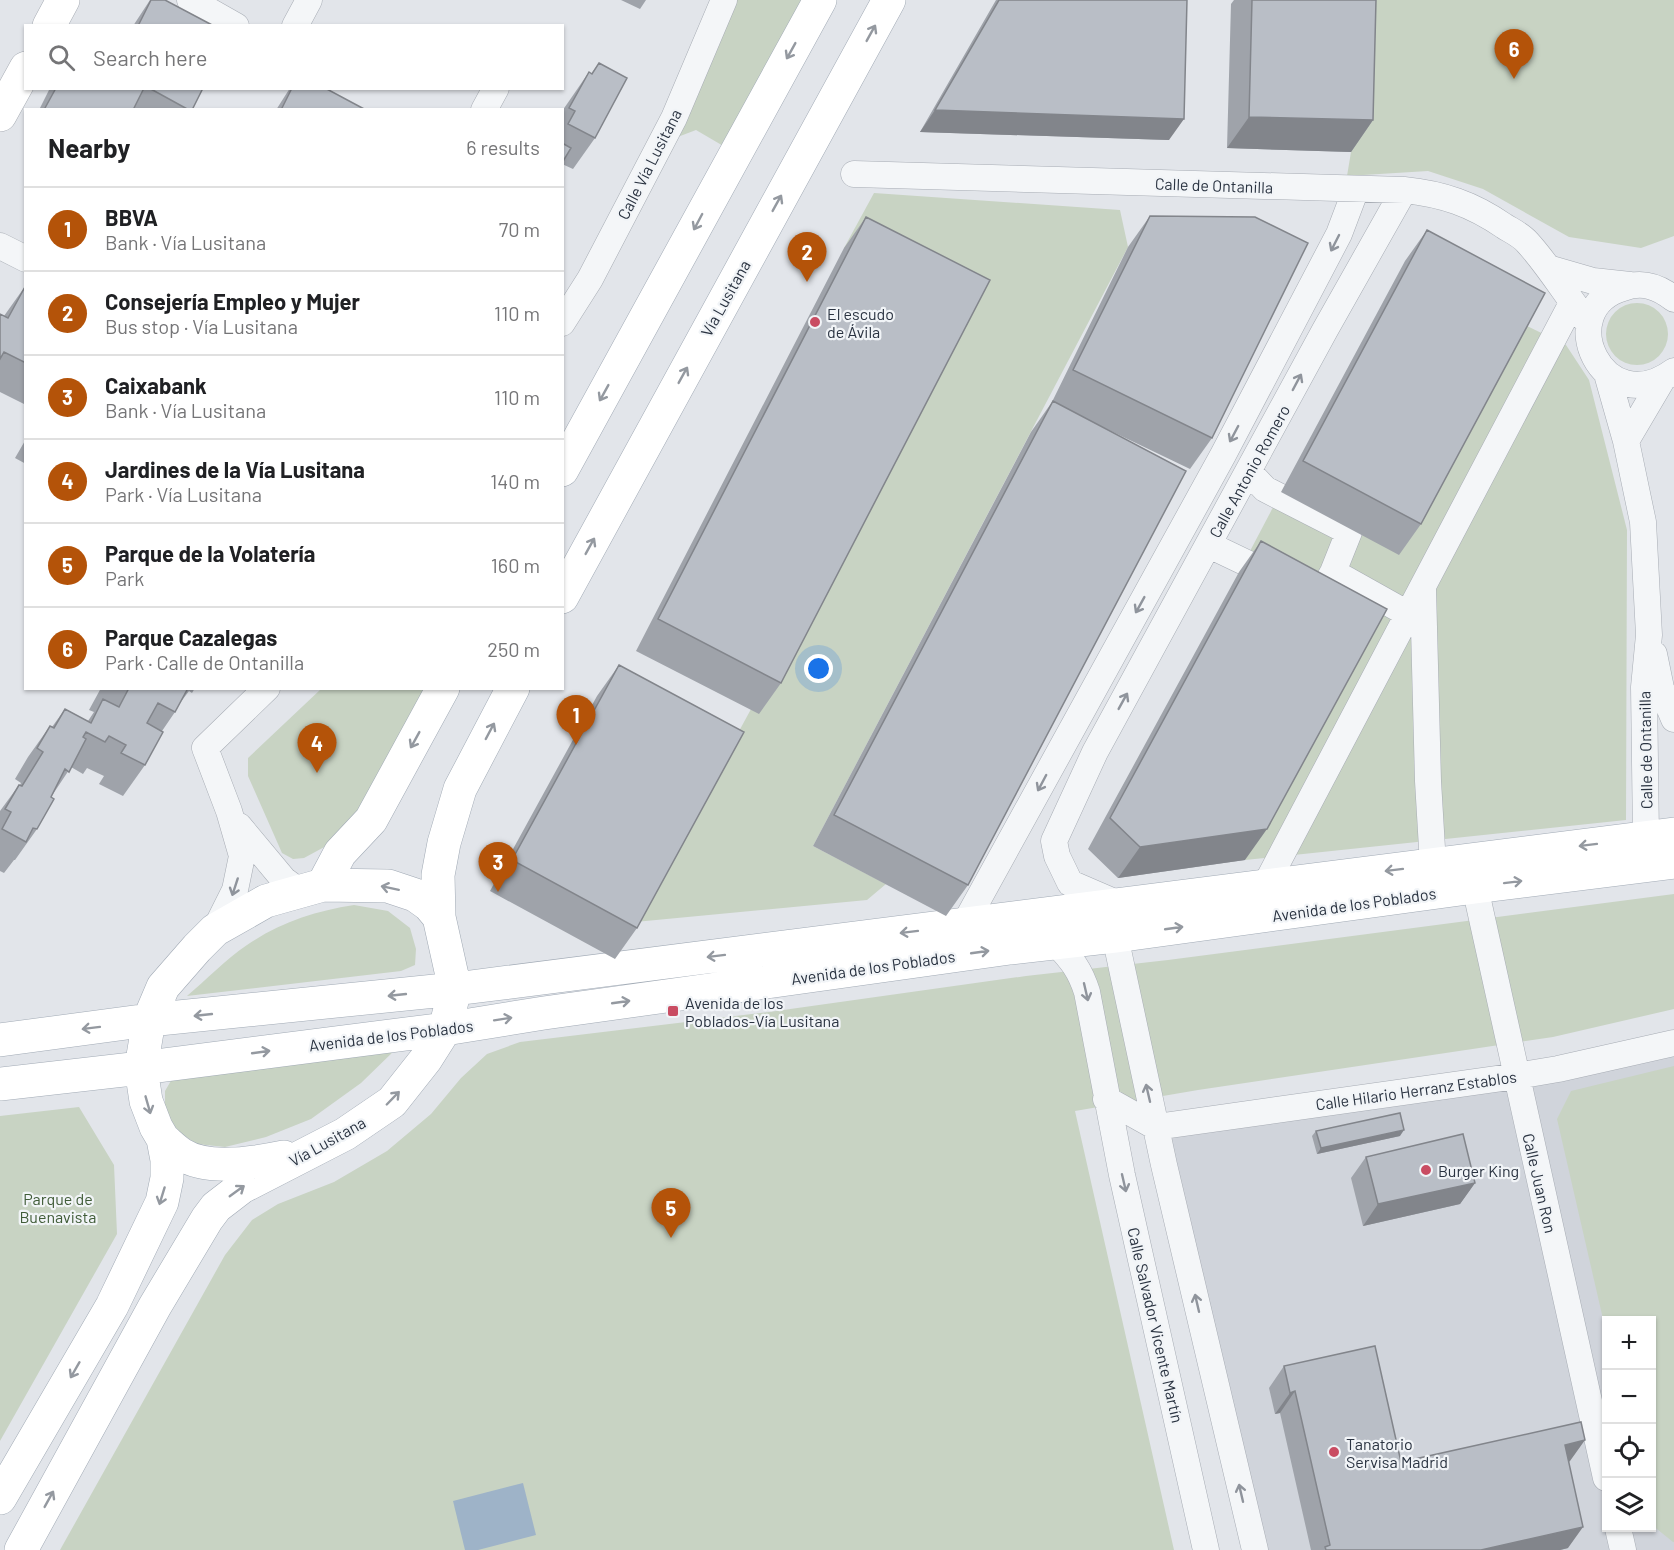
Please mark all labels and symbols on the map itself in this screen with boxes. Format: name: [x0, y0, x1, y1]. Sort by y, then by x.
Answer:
one-way arrow: [865, 25, 877, 42]
pin: 6: [1494, 29, 1534, 79]
one-way arrow: [785, 42, 797, 59]
street label: Calle Vía Lusitana: [613, 106, 685, 222]
street label: Calle de Ontanilla: [1155, 173, 1273, 197]
one-way arrow: [771, 195, 783, 212]
one-way arrow: [691, 213, 703, 231]
pin: 2: [788, 232, 826, 282]
one-way arrow: [1329, 234, 1340, 252]
street label: Vía Lusitana: [696, 256, 754, 340]
place label: El escudo de Ávila: [827, 304, 894, 341]
marker: El escudo de Ávila: [808, 315, 822, 329]
one-way arrow: [678, 366, 689, 384]
one-way arrow: [1292, 374, 1303, 392]
one-way arrow: [598, 384, 609, 402]
street label: Calle Antonio Romero: [1205, 401, 1293, 541]
one-way arrow: [1228, 425, 1239, 443]
one-way arrow: [584, 538, 596, 555]
one-way arrow: [1133, 596, 1145, 613]
your location: [804, 654, 833, 683]
street label: Calle de Ontanilla: [1634, 691, 1656, 809]
one-way arrow: [1117, 693, 1129, 710]
pin: 1: [556, 696, 596, 745]
one-way arrow: [484, 723, 496, 740]
pin: 4: [298, 724, 336, 773]
one-way arrow: [409, 731, 421, 748]
one-way arrow: [1036, 774, 1048, 791]
one-way arrow: [1578, 840, 1598, 851]
pin: 3: [478, 842, 518, 892]
one-way arrow: [1385, 864, 1404, 875]
one-way arrow: [1502, 877, 1522, 888]
one-way arrow: [229, 878, 240, 897]
one-way arrow: [381, 882, 400, 893]
street label: Avenida de los Poblados: [1271, 883, 1437, 925]
one-way arrow: [1163, 923, 1183, 934]
one-way arrow: [900, 927, 919, 938]
street label: Avenida de los Poblados: [790, 946, 956, 988]
one-way arrow: [970, 947, 990, 958]
one-way arrow: [706, 951, 726, 962]
one-way arrow: [1081, 982, 1093, 1001]
one-way arrow: [387, 990, 407, 1001]
place label: Avenida de los Poblados-Vía Lusitana: [685, 993, 839, 1030]
one-way arrow: [610, 997, 630, 1008]
marker: Avenida de los Poblados-Vía Lusitana: [666, 1004, 680, 1018]
one-way arrow: [193, 1010, 213, 1021]
one-way arrow: [492, 1014, 512, 1025]
street label: Avenida de los Poblados: [308, 1015, 474, 1055]
one-way arrow: [82, 1023, 101, 1034]
one-way arrow: [251, 1046, 271, 1057]
street label: Calle Hilario Herranz Establos: [1314, 1066, 1518, 1114]
one-way arrow: [1142, 1083, 1154, 1102]
one-way arrow: [386, 1091, 400, 1106]
one-way arrow: [143, 1095, 154, 1114]
street label: Vía Lusitana: [285, 1112, 369, 1170]
street label: Calle Juan Ron: [1519, 1131, 1561, 1235]
place label: Burger King: [1438, 1161, 1519, 1180]
marker: Burger King: [1419, 1163, 1433, 1177]
one-way arrow: [1119, 1173, 1130, 1193]
one-way arrow: [228, 1185, 244, 1198]
one-way arrow: [156, 1186, 167, 1205]
pin: 5: [652, 1188, 690, 1238]
park label: Parque de Buenavista: [20, 1189, 96, 1226]
street label: Calle Salvador Vicente Martín: [1124, 1225, 1188, 1425]
one-way arrow: [1190, 1294, 1202, 1313]
one-way arrow: [68, 1361, 80, 1378]
place label: Tanatorio Servisa Madrid: [1346, 1434, 1448, 1471]
marker: Tanatorio Servisa Madrid: [1327, 1445, 1341, 1459]
one-way arrow: [1235, 1484, 1247, 1503]
one-way arrow: [43, 1491, 55, 1508]

